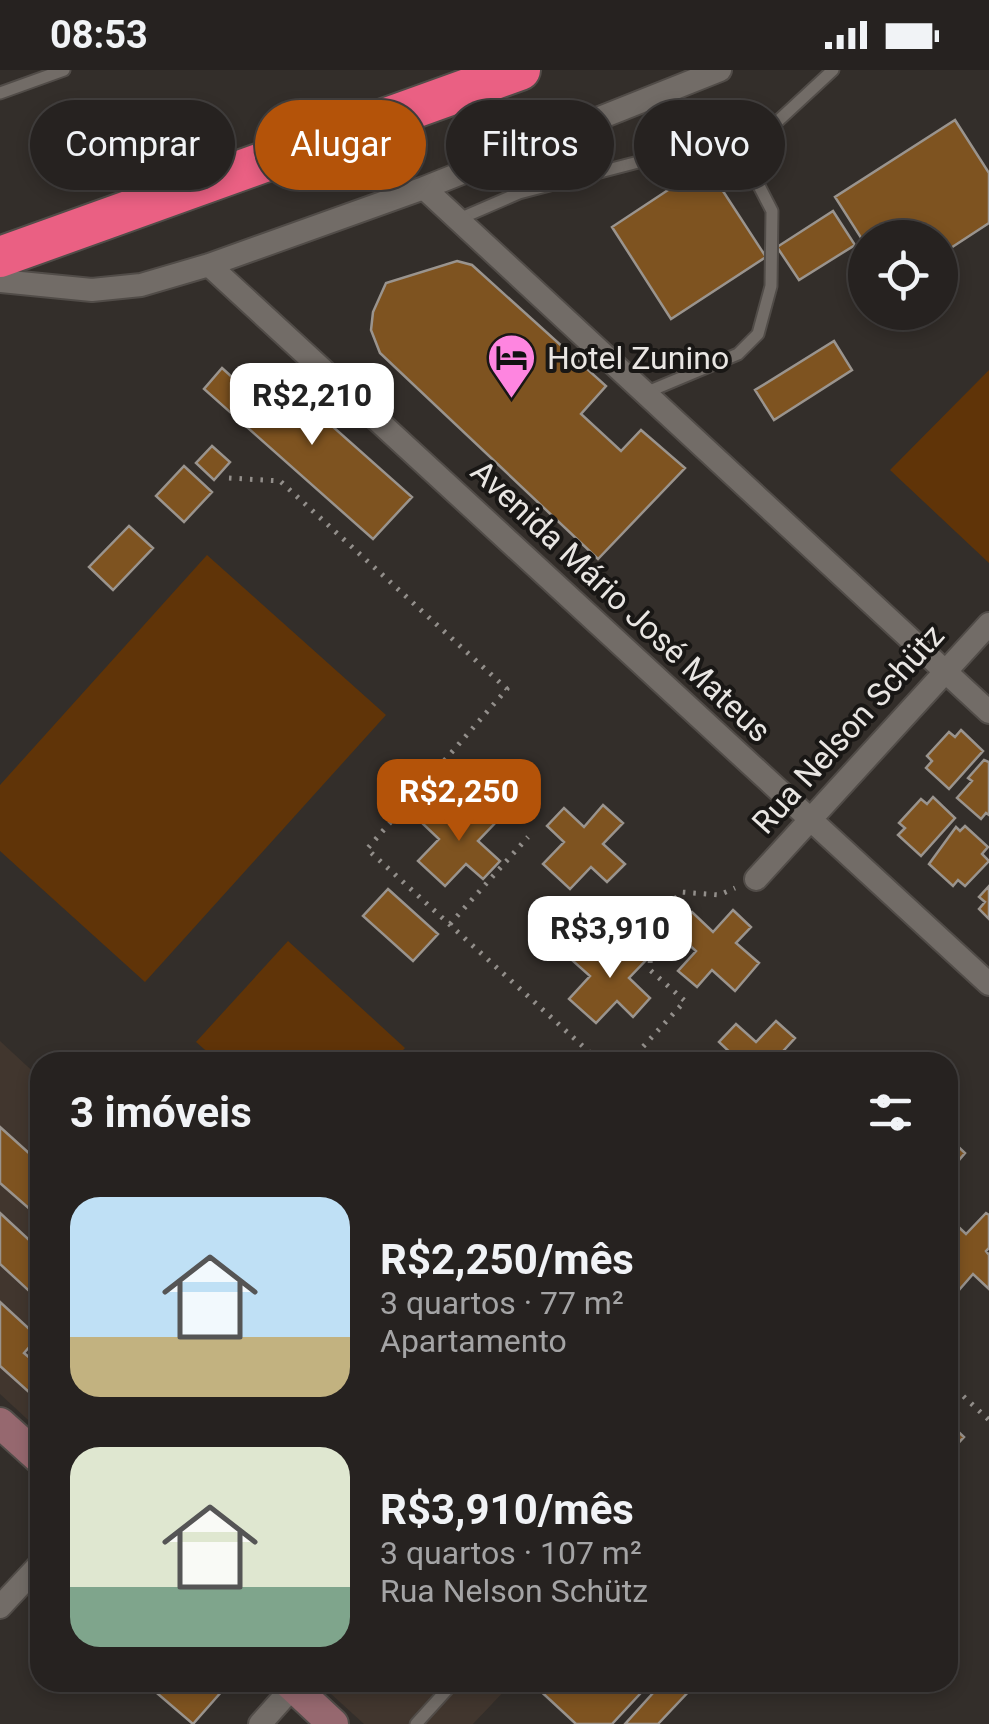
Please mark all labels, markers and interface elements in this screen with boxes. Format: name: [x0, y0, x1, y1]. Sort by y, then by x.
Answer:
text: 08:53: [50, 13, 148, 57]
chip: Comprar: [30, 100, 235, 190]
chip: Alugar: [255, 100, 426, 190]
chip: Filtros: [446, 100, 614, 190]
chip: Novo: [634, 100, 785, 190]
map controls: [848, 220, 958, 330]
button: locate: [848, 220, 958, 330]
hotel icon: Hotel Zunino: [486, 332, 538, 400]
place label: Hotel Zunino: [547, 339, 729, 377]
pin: R$2,210: [220, 363, 404, 448]
text: R$2,210: [252, 376, 372, 414]
street label: Avenida Mário José Mateus: [463, 452, 779, 750]
street label: Rua Nelson Schütz: [744, 617, 952, 841]
pin: R$2,250: [367, 759, 551, 844]
text: R$2,250: [399, 772, 519, 810]
pin: R$3,910: [518, 896, 702, 981]
text: R$3,910: [550, 909, 670, 947]
icon: filters: [863, 1085, 918, 1140]
text: 3 imóveis: [70, 1088, 252, 1137]
text: R$2,250/mês: [380, 1235, 634, 1284]
icon: home: [150, 1237, 270, 1357]
text: 3 quartos · 77 m²: [380, 1284, 624, 1322]
text: Apartamento: [380, 1322, 567, 1360]
text: R$3,910/mês: [380, 1485, 634, 1534]
icon: home: [150, 1487, 270, 1607]
text: 3 quartos · 107 m²: [380, 1534, 642, 1572]
text: Rua Nelson Schütz: [380, 1572, 648, 1610]

